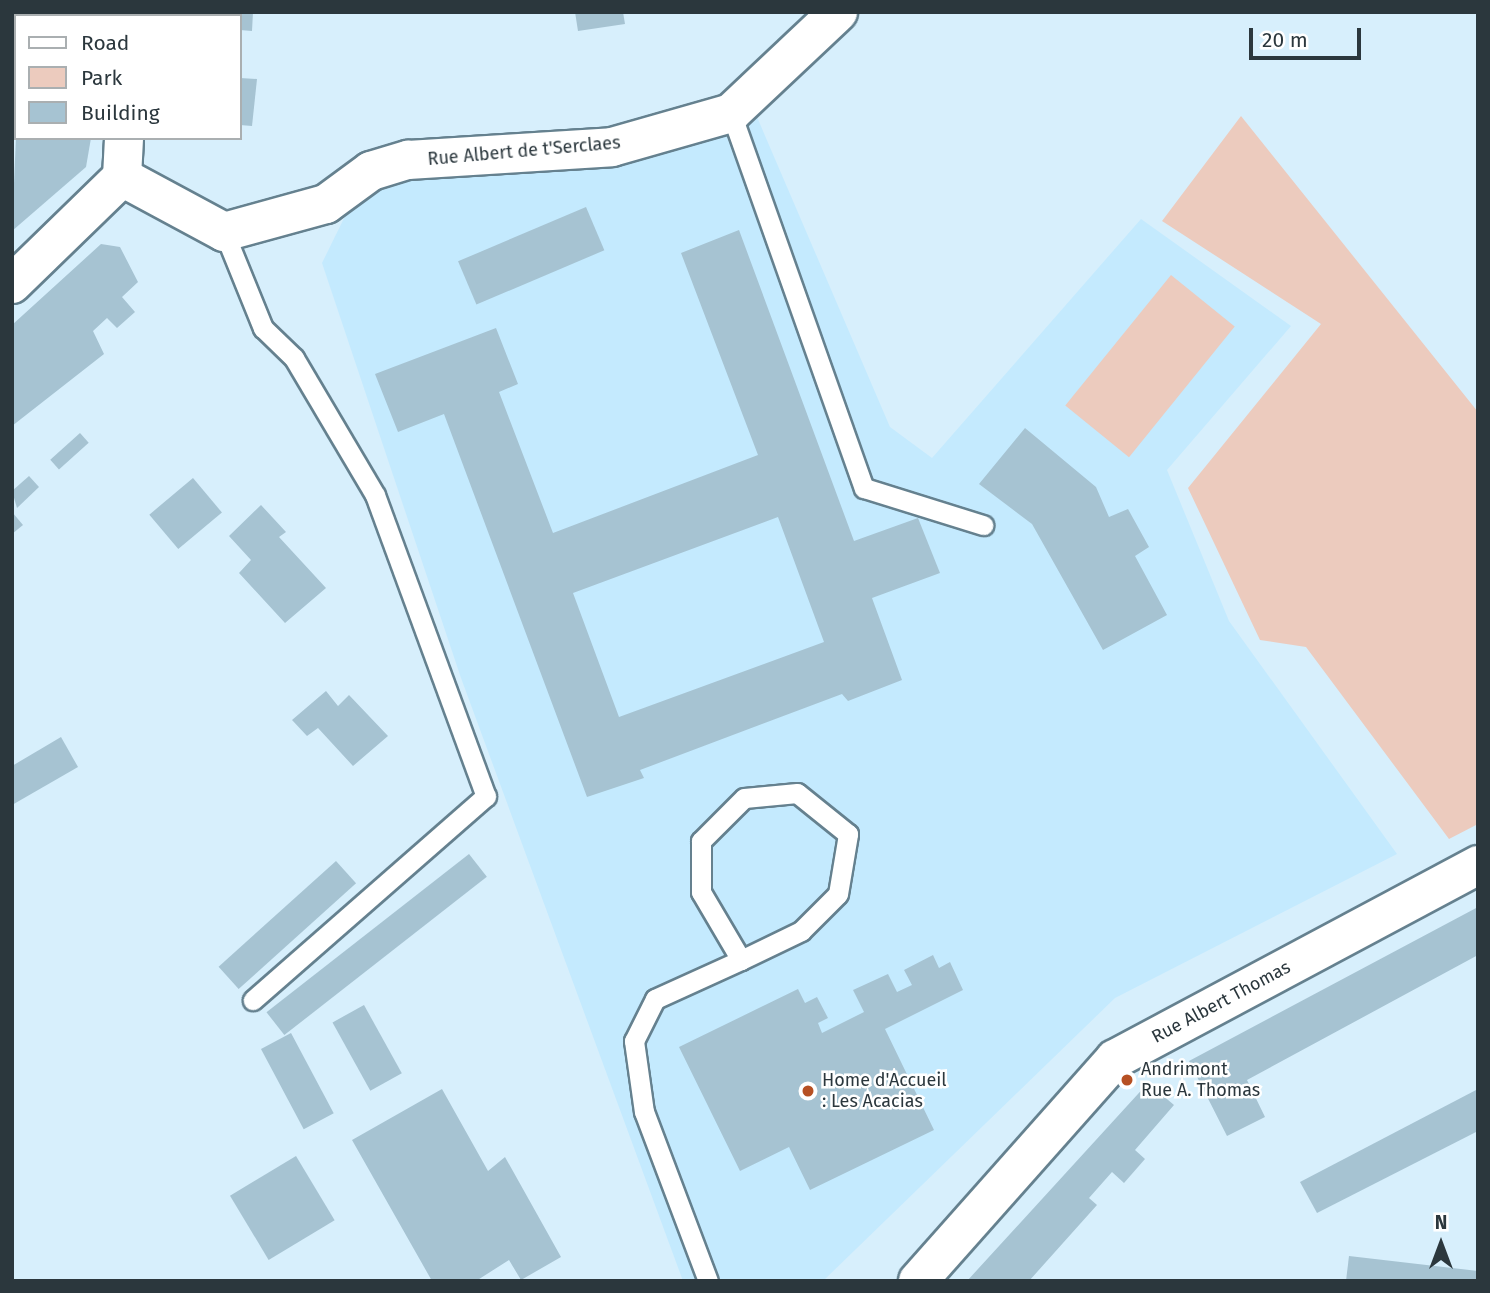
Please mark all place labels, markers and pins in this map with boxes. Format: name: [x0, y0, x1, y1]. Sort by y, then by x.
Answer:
place label: Andrimont Rue A. Thomas: [1141, 1059, 1260, 1102]
place label: Home d'Accueil : Les Acacias: [822, 1070, 947, 1112]
marker: Andrimont Rue A. Thomas: [1119, 1072, 1135, 1088]
marker: Home d'Accueil : Les Acacias: [800, 1083, 816, 1099]

